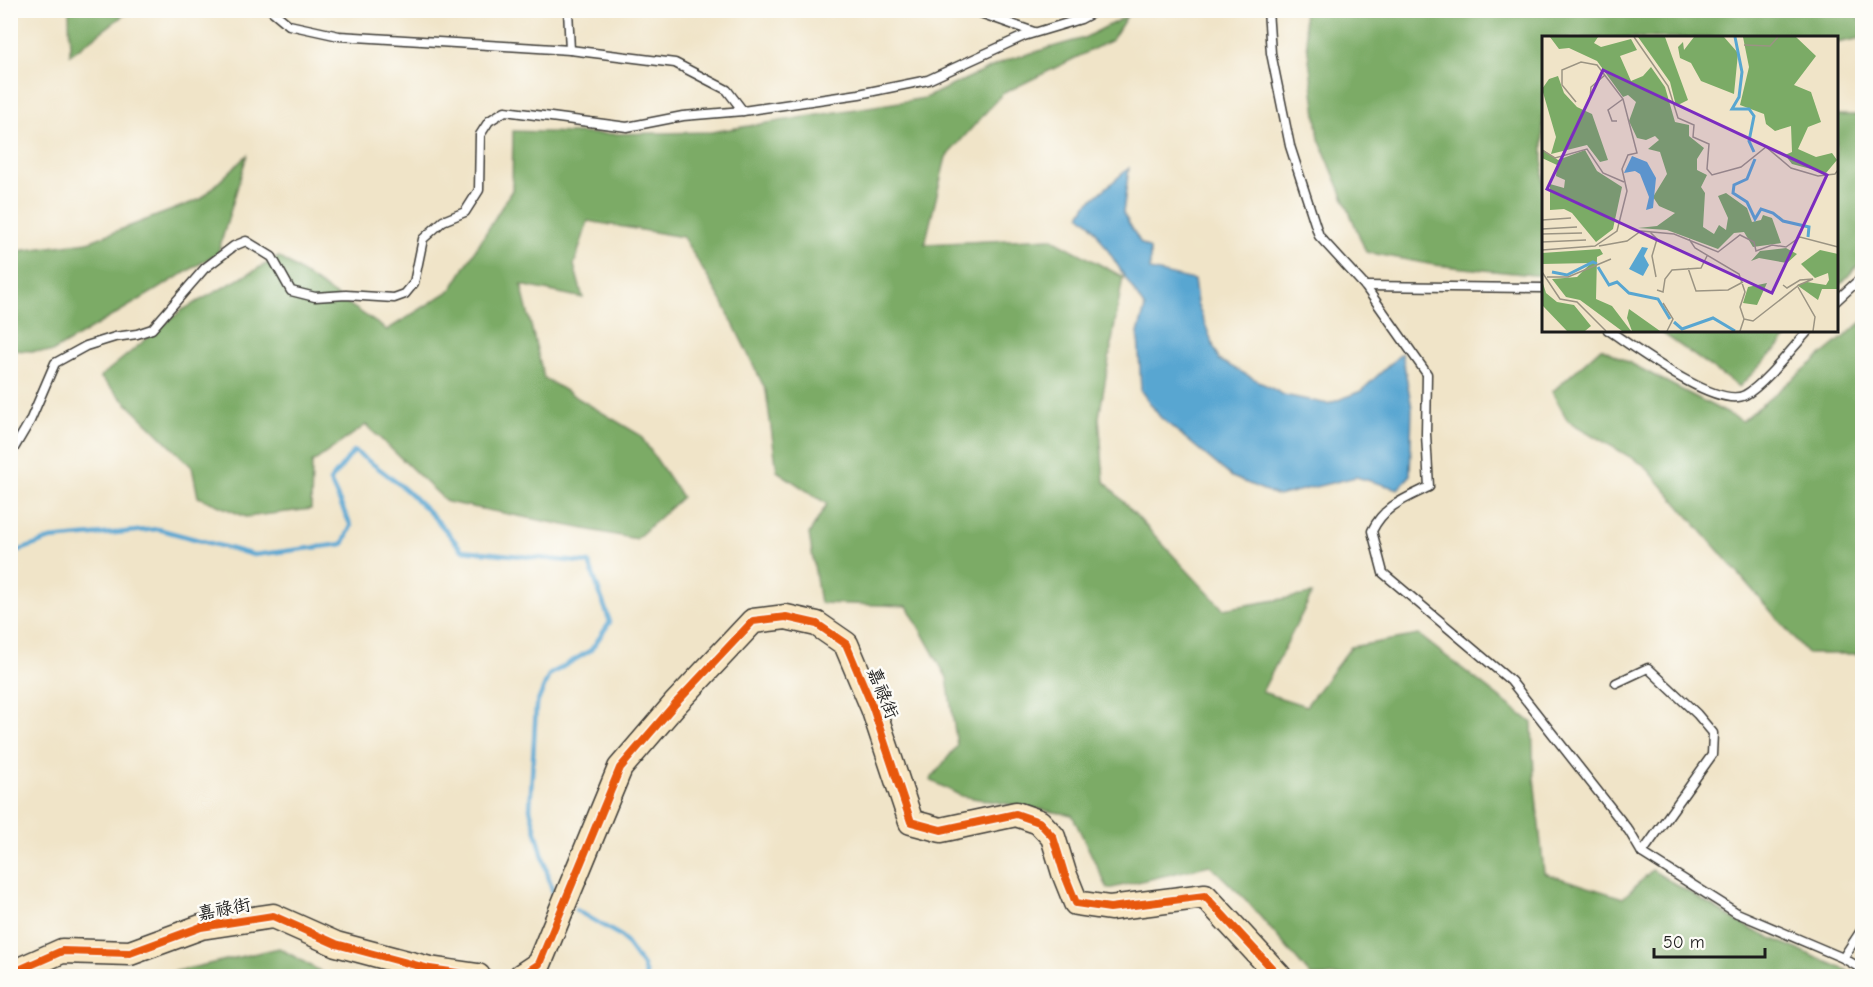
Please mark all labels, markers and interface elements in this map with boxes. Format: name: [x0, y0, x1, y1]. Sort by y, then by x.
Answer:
inset map: [1542, 36, 1837, 332]
street label: 嘉祿街: [863, 664, 902, 722]
street label: 嘉祿街: [196, 894, 253, 925]
scale bar: [1654, 921, 1765, 959]
text: 50 m: [1663, 932, 1705, 953]

